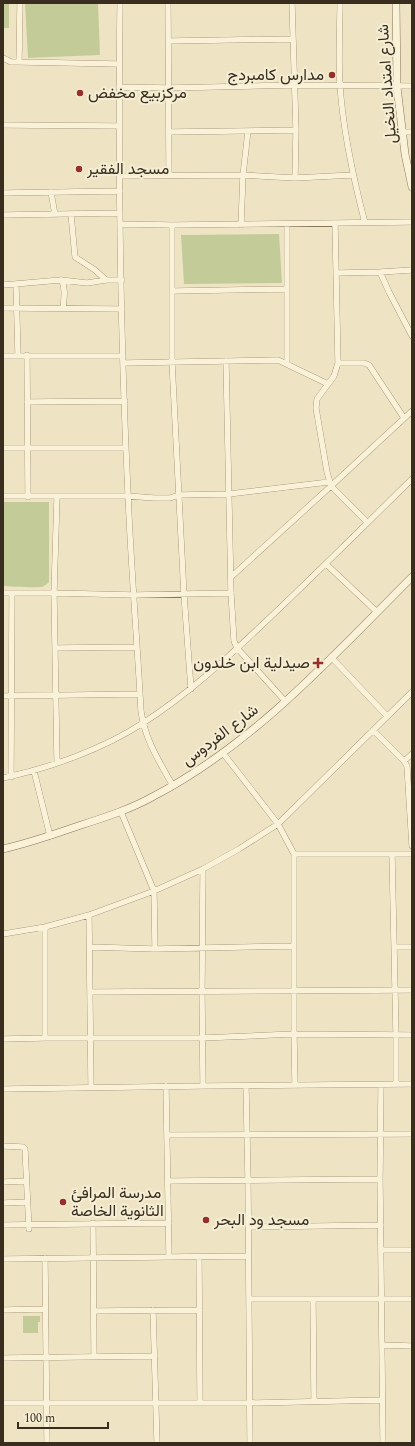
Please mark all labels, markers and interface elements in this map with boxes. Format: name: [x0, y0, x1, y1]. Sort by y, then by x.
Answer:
street label: شارع امتداد النخيل: [371, 23, 403, 145]
place label: مدارس كامبردج: [227, 63, 324, 87]
marker: مدارس كامبردج: [327, 70, 337, 80]
place label: مركزبيع مخفض: [88, 81, 187, 105]
marker: مركزبيع مخفض: [75, 88, 85, 98]
place label: مسجد الفقير: [86, 157, 169, 181]
marker: مسجد الفقير: [74, 164, 84, 174]
place label: صيدلية ابن خلدون: [193, 651, 310, 675]
marker: صيدلية ابن خلدون: [313, 658, 323, 668]
street label: شارع الفردوس: [176, 698, 264, 772]
place label: مدرسة المرافئ الثانوية الخاصة: [71, 1181, 164, 1223]
marker: مدرسة المرافئ الثانوية الخاصة: [58, 1197, 68, 1207]
place label: مسجد ود البحر: [213, 1208, 309, 1232]
marker: مسجد ود البحر: [201, 1215, 211, 1225]
scale bar: [18, 1404, 108, 1430]
text: 100 m: [24, 1409, 55, 1428]

